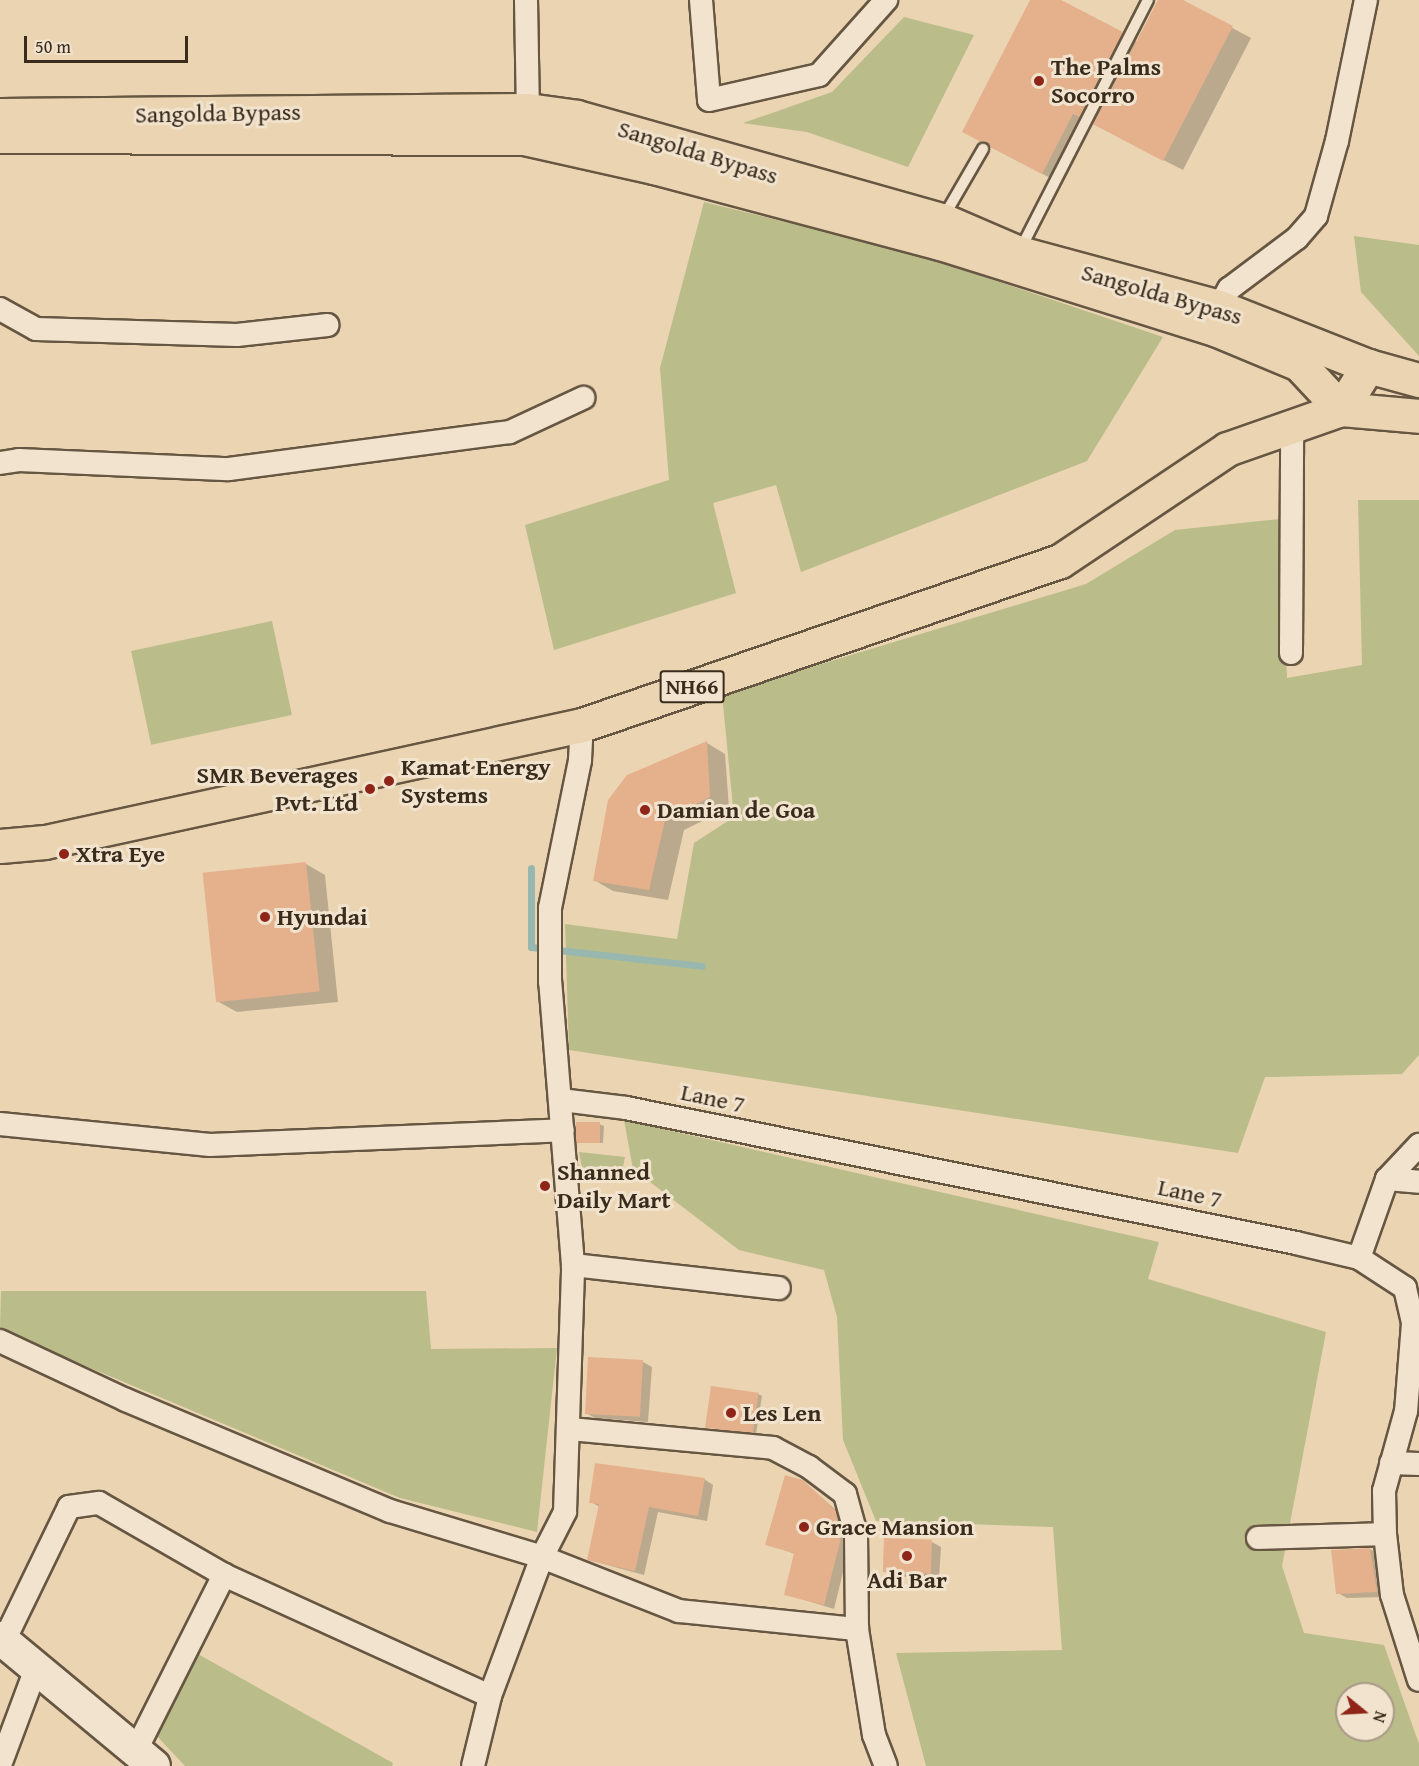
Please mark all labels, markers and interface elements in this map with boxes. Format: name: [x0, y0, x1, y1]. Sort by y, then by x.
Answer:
scale bar: [27, 24, 190, 62]
text: 50 m: [35, 33, 71, 60]
place label: The Palms Socorro: [1051, 53, 1161, 109]
marker: The Palms Socorro: [1032, 74, 1046, 88]
street label: Sangolda Bypass: [135, 97, 301, 129]
street label: Sangolda Bypass: [615, 114, 781, 190]
street label: Sangolda Bypass: [1078, 257, 1246, 331]
road number: NH66: [659, 668, 725, 706]
place label: Kamat Energy Systems: [401, 753, 550, 809]
place label: SMR Beverages Pvt. Ltd: [197, 761, 358, 817]
marker: Kamat Energy Systems: [382, 774, 396, 788]
marker: SMR Beverages Pvt. Ltd: [363, 782, 377, 796]
place label: Damian de Goa: [657, 796, 815, 824]
marker: Damian de Goa: [638, 803, 652, 817]
place label: Xtra Eye: [76, 840, 165, 868]
marker: Xtra Eye: [57, 847, 71, 861]
place label: Hyundai: [277, 903, 367, 931]
marker: Hyundai: [258, 910, 272, 924]
street label: Lane 7: [678, 1077, 748, 1119]
place label: Shanned Daily Mart: [557, 1158, 670, 1214]
street label: Lane 7: [1155, 1172, 1225, 1214]
marker: Shanned Daily Mart: [538, 1179, 552, 1193]
place label: Les Len: [743, 1399, 821, 1427]
marker: Les Len: [724, 1406, 738, 1420]
place label: Grace Mansion: [816, 1513, 974, 1541]
marker: Grace Mansion: [797, 1520, 811, 1534]
marker: Adi Bar: [900, 1549, 914, 1563]
place label: Adi Bar: [867, 1566, 947, 1594]
north arrow: [1335, 1682, 1395, 1742]
text: N: [1367, 1708, 1393, 1726]

